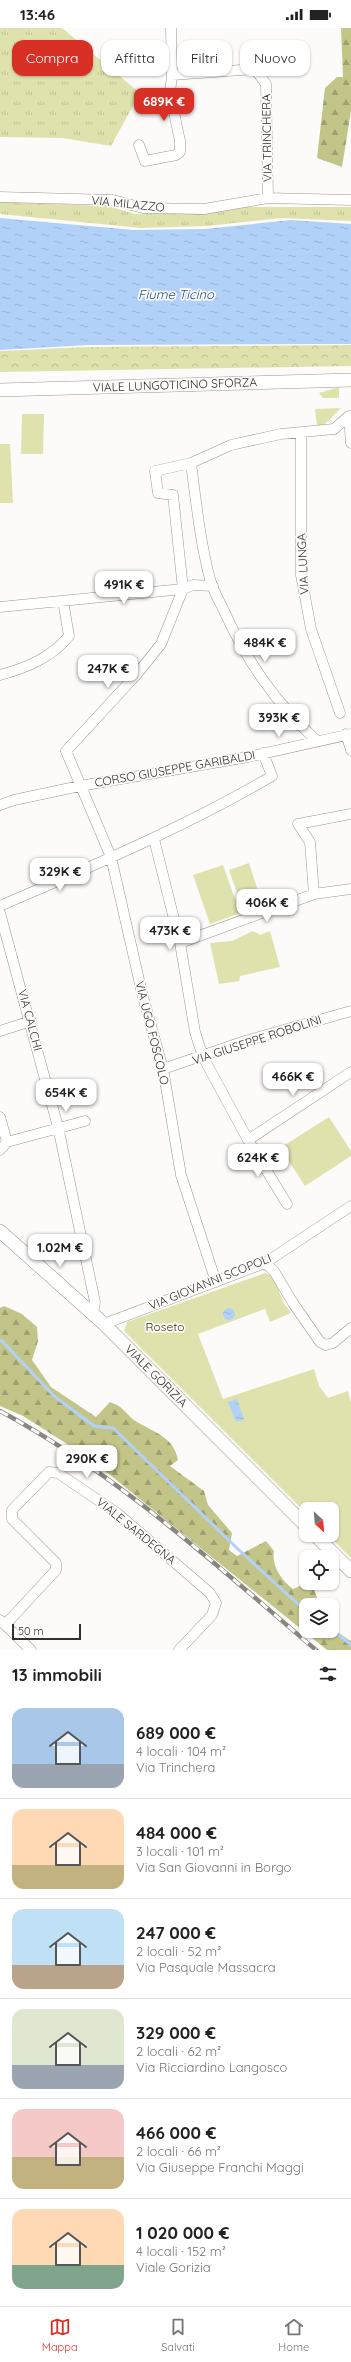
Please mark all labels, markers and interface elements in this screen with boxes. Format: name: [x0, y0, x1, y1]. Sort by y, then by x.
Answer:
text: 13:46: [20, 5, 55, 24]
chip: Compra: [12, 40, 93, 76]
chip: Affitta: [101, 40, 169, 76]
chip: Filtri: [177, 40, 232, 76]
chip: Nuovo: [240, 40, 310, 76]
pin: 689K €: [131, 88, 197, 122]
text: 689K €: [143, 93, 185, 109]
street label: VIA TRINCHERA: [258, 94, 275, 182]
street label: VIA MILAZZO: [91, 192, 165, 215]
water label: Fiume Ticino: [138, 286, 215, 302]
street label: VIALE LUNGOTICINO SFORZA: [93, 374, 258, 395]
street label: VIA LUNGA: [293, 533, 312, 595]
pin: 491K €: [91, 571, 157, 605]
text: 491K €: [104, 576, 144, 592]
pin: 484K €: [232, 629, 298, 663]
text: 484K €: [244, 634, 286, 650]
pin: 247K €: [75, 655, 141, 689]
text: 247K €: [87, 660, 129, 676]
pin: 393K €: [246, 704, 312, 738]
text: 393K €: [258, 709, 300, 725]
street label: CORSO GIUSEPPE GARIBALDI: [93, 747, 256, 790]
pin: 329K €: [27, 858, 93, 892]
text: 329K €: [39, 863, 81, 879]
pin: 406K €: [234, 889, 300, 923]
text: 406K €: [245, 894, 289, 910]
pin: 473K €: [137, 917, 203, 951]
text: 473K €: [149, 922, 191, 938]
street label: VIA UGO FOSCOLO: [132, 979, 173, 1086]
street label: VIA CALCHI: [15, 987, 46, 1052]
street label: VIA GIUSEPPE ROBOLINI: [190, 1012, 323, 1068]
pin: 466K €: [260, 1063, 326, 1097]
text: 466K €: [272, 1068, 314, 1084]
pin: 654K €: [33, 1079, 99, 1113]
text: 654K €: [45, 1084, 87, 1100]
pin: 624K €: [225, 1144, 291, 1178]
text: 624K €: [237, 1149, 279, 1165]
pin: 1.02M €: [23, 1234, 97, 1268]
text: 1.02M €: [37, 1239, 83, 1255]
street label: VIA GIOVANNI SCOPOLI: [146, 1250, 273, 1313]
park label: Roseto: [146, 1319, 184, 1334]
street label: VIALE GORIZIA: [122, 1341, 191, 1410]
pin: 290K €: [54, 1445, 120, 1479]
text: 290K €: [65, 1450, 109, 1466]
street label: VIALE SARDEGNA: [93, 1494, 179, 1567]
north arrow: [299, 1502, 339, 1542]
map controls: [299, 1502, 339, 1638]
button: locate: [299, 1550, 339, 1590]
button: layers: [299, 1598, 339, 1638]
scale bar: [12, 1622, 81, 1641]
text: 50 m: [18, 1624, 44, 1638]
icon: filters: [317, 1663, 339, 1685]
text: 13 immobili: [12, 1664, 102, 1685]
text: 689 000 €: [136, 1722, 216, 1743]
icon: home: [44, 1724, 92, 1772]
text: 4 locali · 104 m²: [136, 1743, 226, 1759]
text: Via Trinchera: [136, 1759, 215, 1775]
text: 484 000 €: [136, 1822, 217, 1843]
icon: home: [44, 1825, 92, 1873]
text: 3 locali · 101 m²: [136, 1843, 224, 1859]
text: Via San Giovanni in Borgo: [136, 1859, 291, 1875]
text: 247 000 €: [136, 1922, 216, 1943]
icon: home: [44, 1925, 92, 1973]
text: 2 locali · 52 m²: [136, 1943, 221, 1959]
text: Via Pasquale Massacra: [136, 1959, 276, 1975]
text: 329 000 €: [136, 2022, 216, 2043]
icon: home: [44, 2025, 92, 2073]
text: 2 locali · 62 m²: [136, 2043, 221, 2059]
text: Via Ricciardino Langosco: [136, 2059, 287, 2075]
text: 466 000 €: [136, 2122, 216, 2143]
icon: home: [44, 2125, 92, 2173]
text: 2 locali · 66 m²: [136, 2143, 221, 2159]
text: Via Giuseppe Franchi Maggi: [136, 2159, 304, 2175]
text: 1 020 000 €: [136, 2222, 229, 2243]
icon: home: [44, 2225, 92, 2273]
text: 4 locali · 152 m²: [136, 2243, 226, 2259]
text: Viale Gorizia: [136, 2259, 211, 2275]
tab: Mappa: [42, 2316, 78, 2354]
tab: Salvati: [161, 2316, 195, 2354]
tab: Home: [278, 2316, 309, 2354]

